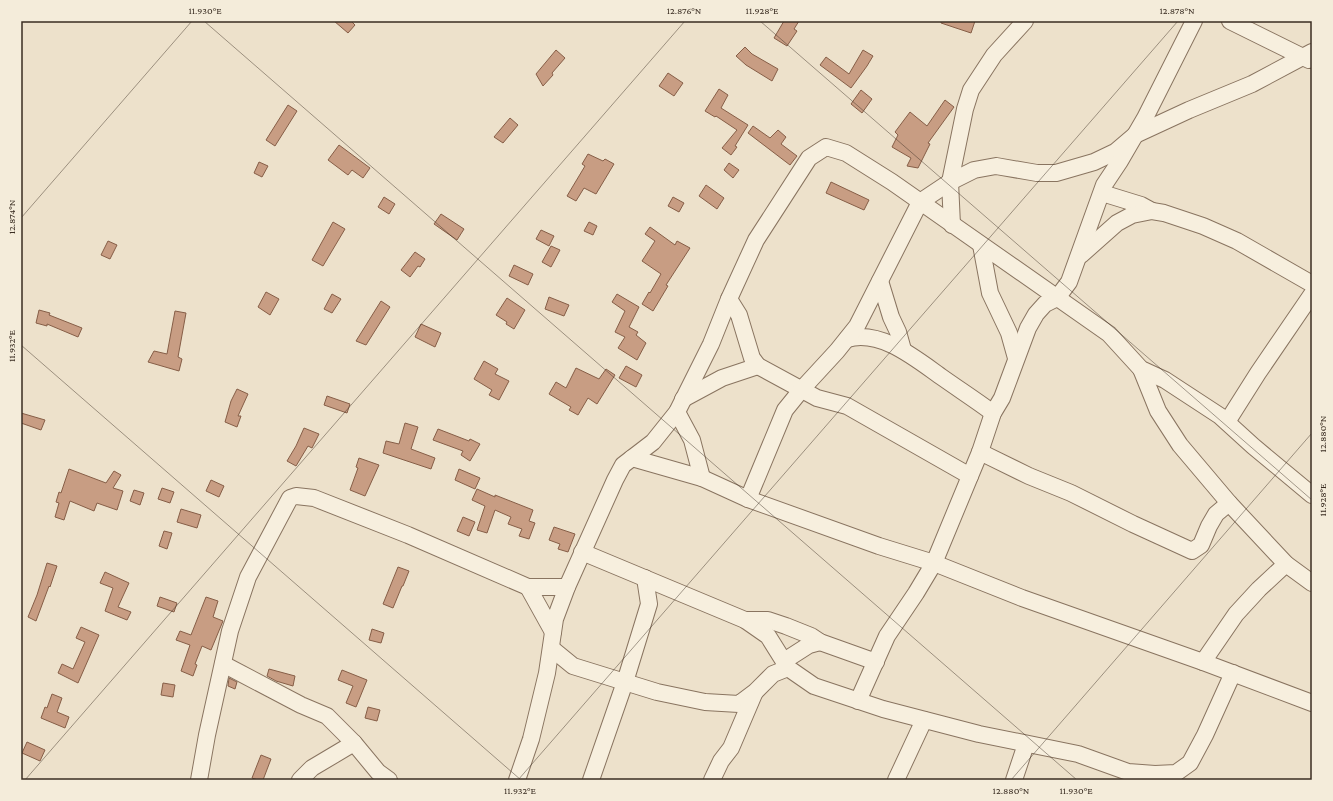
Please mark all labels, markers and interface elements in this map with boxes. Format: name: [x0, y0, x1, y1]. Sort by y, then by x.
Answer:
text: 11.930°E: [188, 5, 222, 16]
text: 12.876°N: [667, 5, 702, 16]
text: 11.928°E: [746, 5, 779, 16]
text: 12.878°N: [1159, 5, 1195, 16]
text: 12.874°N: [6, 199, 17, 234]
text: 11.932°E: [6, 329, 17, 362]
text: 12.880°N: [1317, 415, 1328, 452]
text: 11.928°E: [1317, 483, 1328, 516]
text: 11.932°E: [504, 785, 537, 796]
text: 12.880°N: [993, 785, 1030, 796]
text: 11.930°E: [1059, 785, 1093, 796]

